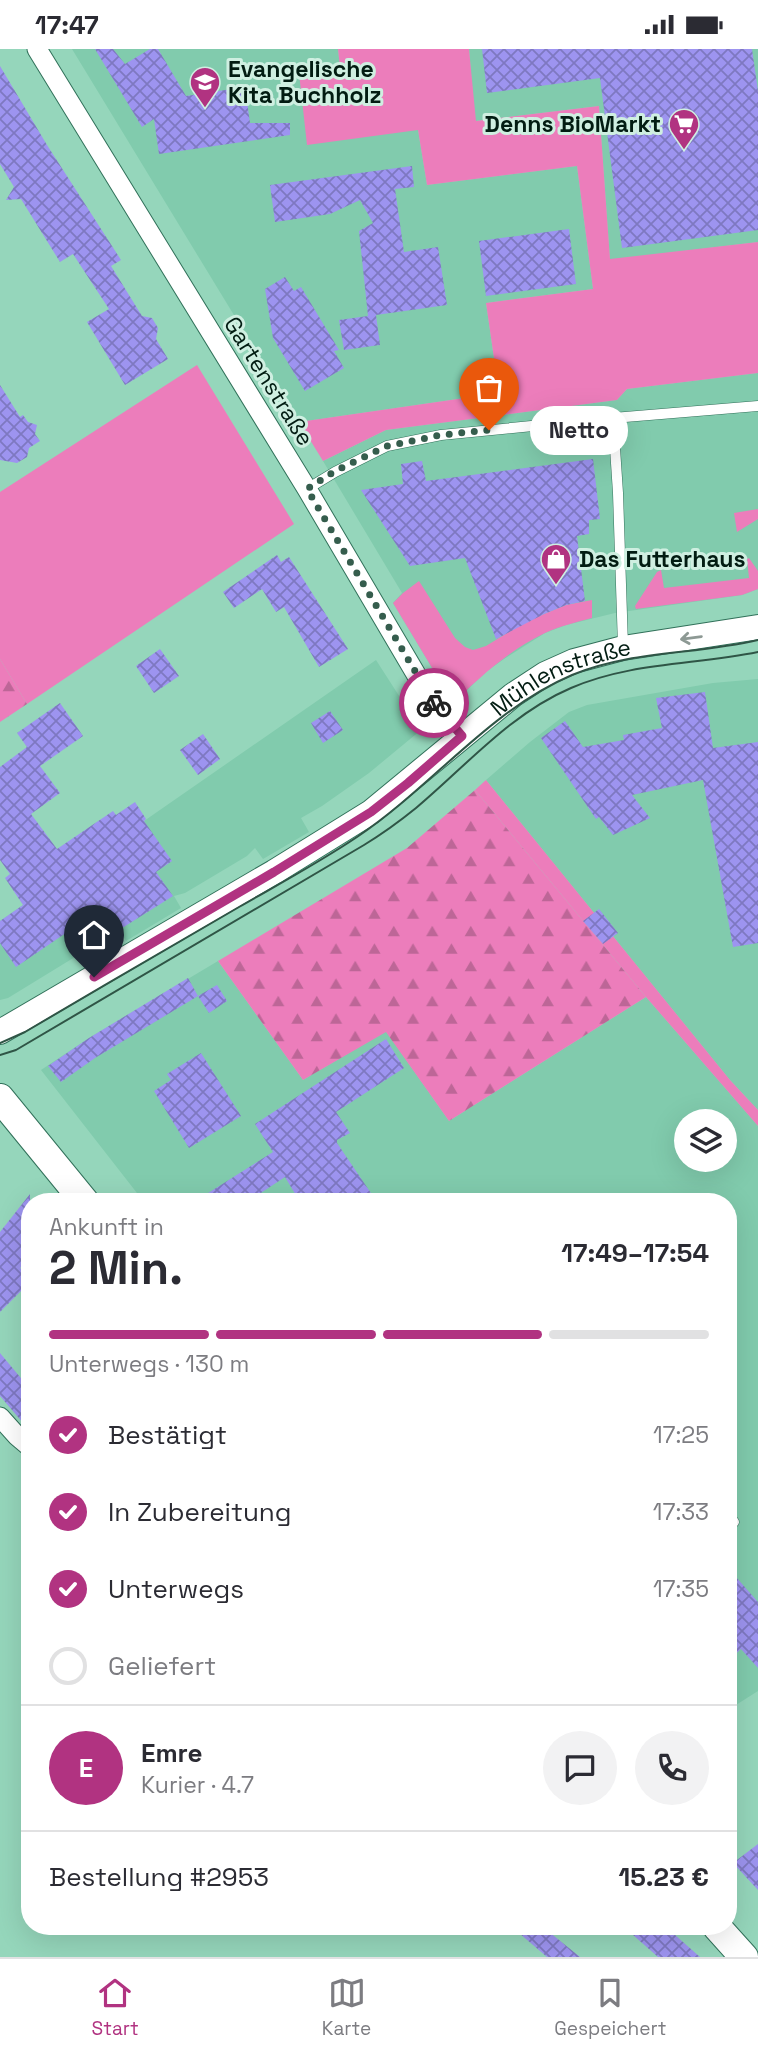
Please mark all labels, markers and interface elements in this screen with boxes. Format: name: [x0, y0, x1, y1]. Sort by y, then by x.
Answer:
text: 17:47: [35, 8, 99, 42]
place label: Evangelische Kita Buchholz: [228, 54, 382, 110]
school or university icon: Evangelische Kita Buchholz: [188, 65, 222, 109]
supermarket icon: Denns BioMarkt: [667, 107, 701, 151]
place label: Denns BioMarkt: [485, 109, 661, 139]
street label: Gartenstraße: [217, 311, 321, 451]
pin: [459, 358, 519, 430]
icon: bag: [470, 369, 508, 407]
callout: Netto: [531, 405, 629, 455]
text: Netto: [549, 415, 609, 445]
shop icon: Das Futterhaus: [539, 542, 573, 586]
place label: Das Futterhaus: [579, 544, 746, 574]
one-way arrow: [680, 631, 703, 644]
street label: Mühlenstraße: [484, 632, 633, 723]
courier: [399, 668, 469, 738]
icon: bike: [415, 684, 453, 722]
pin: [64, 905, 124, 977]
icon: home: [75, 916, 113, 954]
map controls: [674, 1109, 737, 1172]
button: layers: [674, 1109, 737, 1172]
text: Ankunft in: [49, 1212, 164, 1242]
text: 17:49–17:54: [561, 1236, 709, 1270]
text: 2 Min.: [49, 1239, 183, 1297]
text: Unterwegs · 130 m: [49, 1349, 249, 1379]
icon: check: [49, 1416, 87, 1454]
text: Bestätigt: [108, 1418, 227, 1452]
text: 17:25: [653, 1420, 709, 1450]
icon: check: [49, 1493, 87, 1531]
text: In Zubereitung: [108, 1495, 292, 1529]
text: 17:33: [653, 1497, 709, 1527]
icon: check: [49, 1570, 87, 1608]
text: Unterwegs: [108, 1572, 244, 1606]
text: 17:35: [653, 1574, 709, 1604]
text: Geliefert: [108, 1649, 216, 1683]
button: chat: [543, 1731, 617, 1805]
button: phone: [635, 1731, 709, 1805]
text: Emre: [141, 1736, 202, 1770]
text: E: [79, 1751, 93, 1785]
text: Kurier · 4.7: [141, 1770, 254, 1800]
text: Bestellung #2953: [49, 1860, 269, 1894]
text: 15.23 €: [618, 1860, 709, 1894]
tab: Start: [92, 1974, 139, 2041]
tab: Karte: [322, 1974, 371, 2041]
tab: Gespeichert: [554, 1974, 666, 2041]

